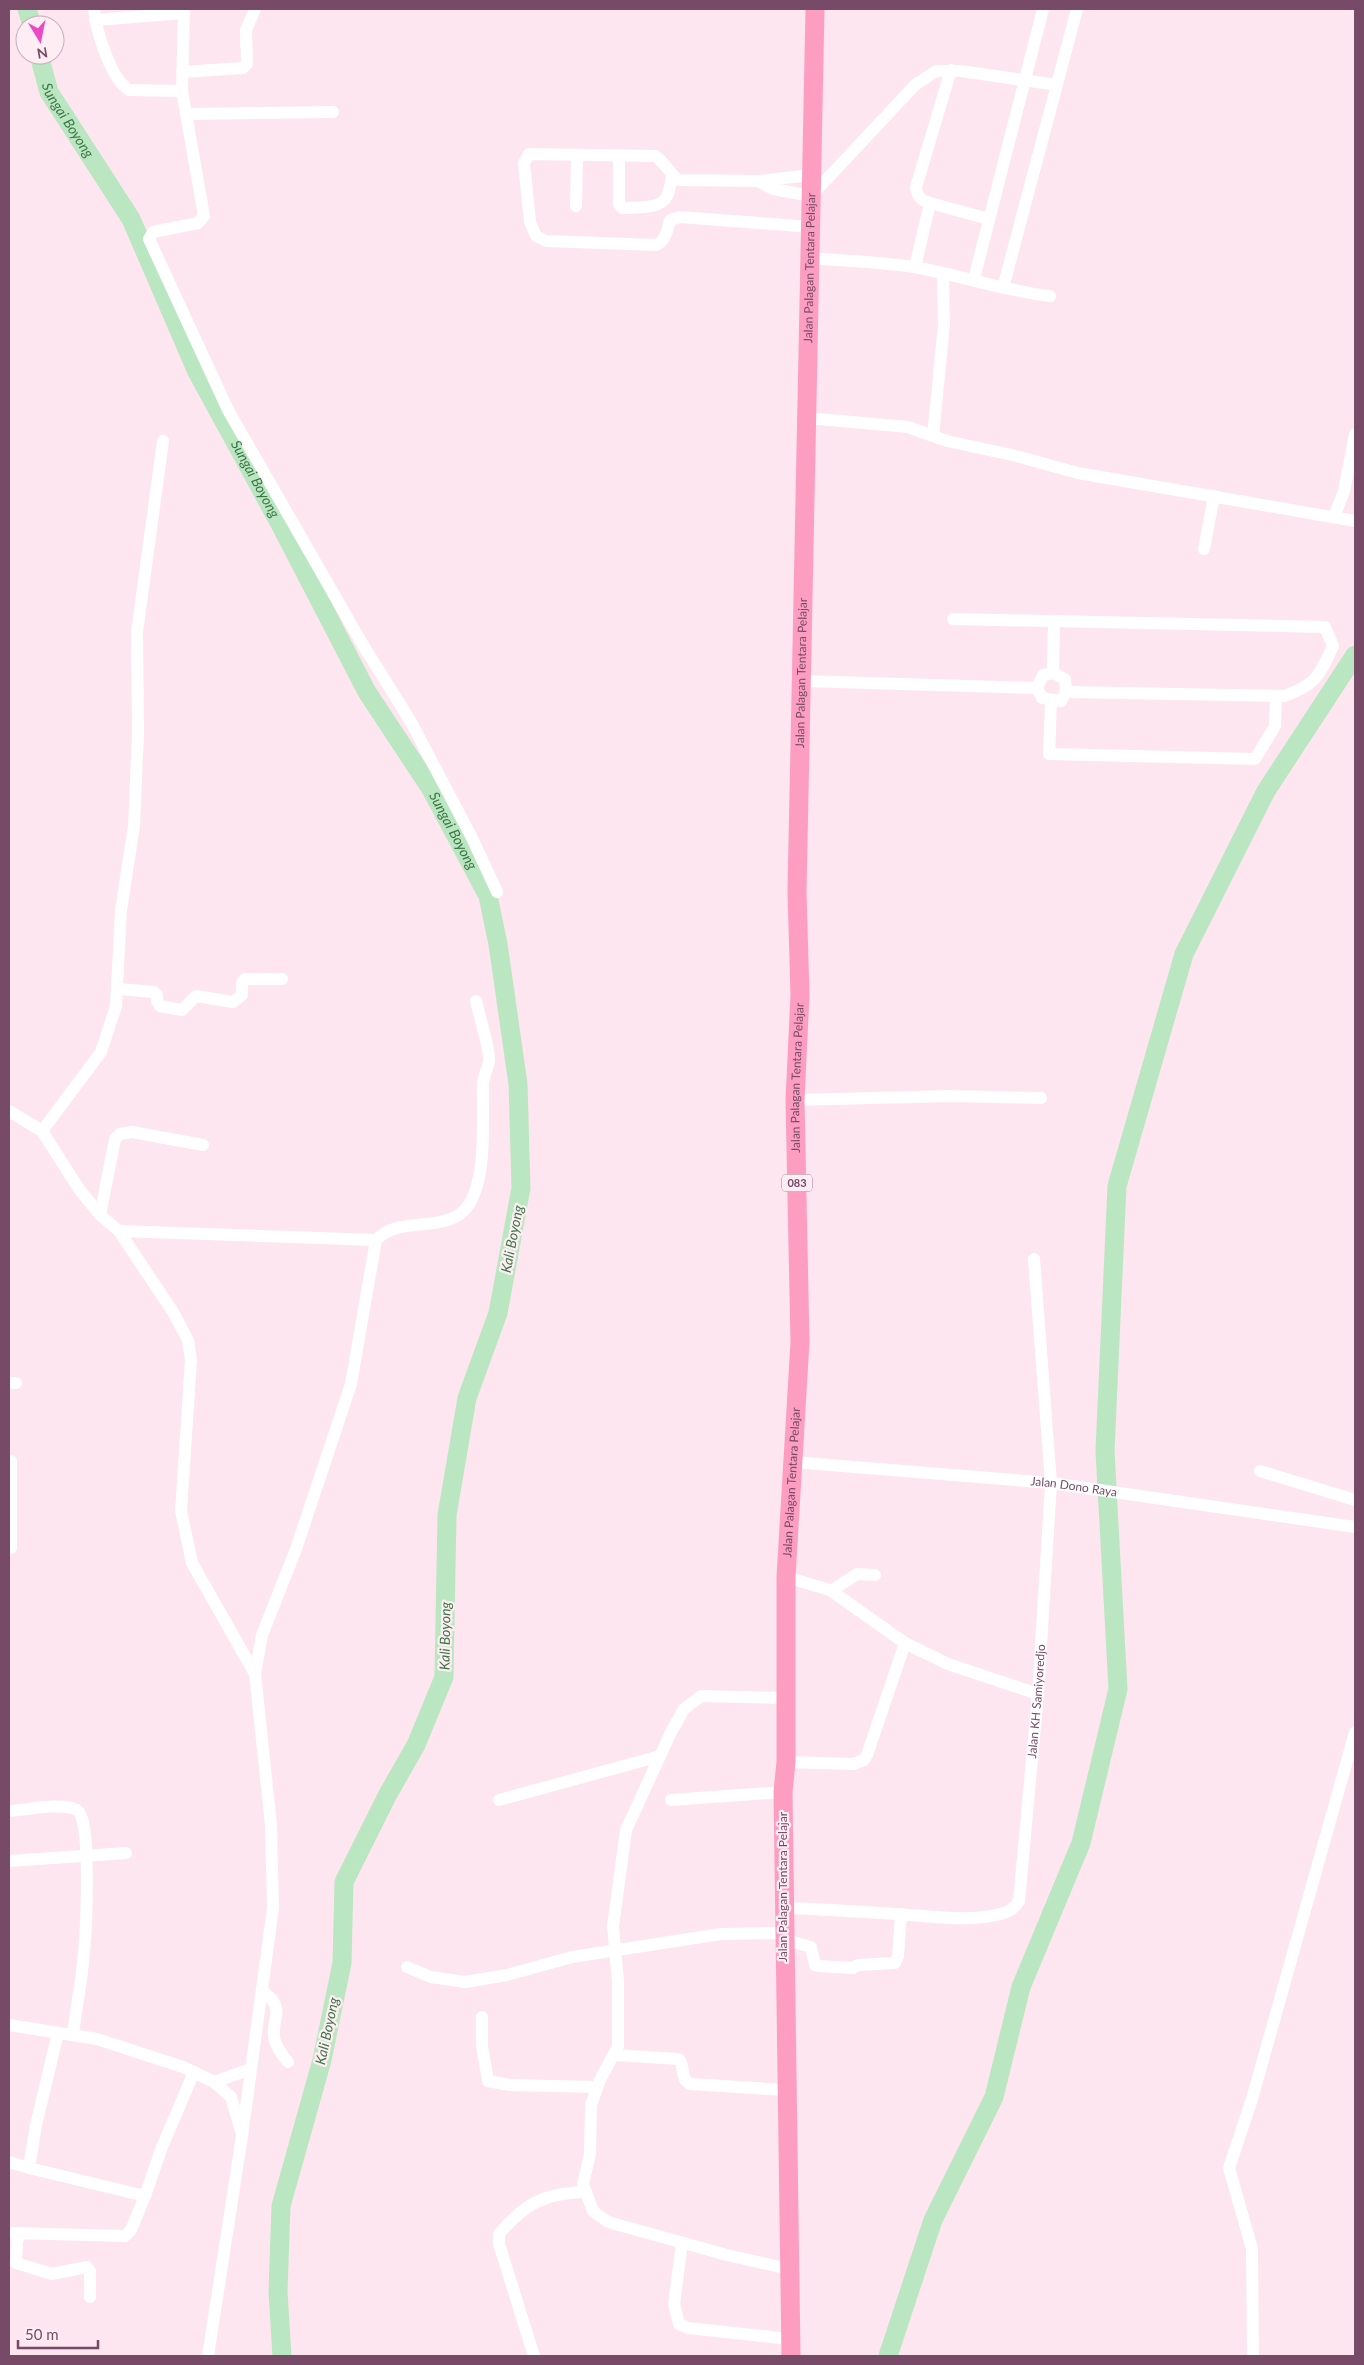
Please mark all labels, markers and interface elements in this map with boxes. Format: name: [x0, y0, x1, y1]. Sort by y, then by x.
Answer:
north arrow: [15, 15, 65, 65]
text: N: [36, 44, 49, 63]
water label: Sungai Boyong: [39, 81, 98, 161]
street label: Jalan Palagan Tentara Pelajar: [800, 192, 818, 343]
water label: Sungai Boyong: [228, 437, 284, 521]
street label: Jalan Palagan Tentara Pelajar: [792, 597, 810, 748]
water label: Sungai Boyong: [426, 789, 481, 872]
street label: Jalan Palagan Tentara Pelajar: [787, 1002, 807, 1153]
road number: 083: [782, 1174, 812, 1192]
water label: Kali Boyong: [497, 1203, 526, 1274]
street label: Jalan Palagan Tentara Pelajar: [779, 1406, 803, 1558]
street label: Jalan Dono Raya: [1030, 1473, 1118, 1499]
water label: Kali Boyong: [435, 1601, 454, 1670]
street label: Jalan KH Samiyoredjo: [1024, 1643, 1048, 1759]
street label: Jalan Palagan Tentara Pelajar: [775, 1811, 790, 1962]
water label: Kali Boyong: [311, 1995, 342, 2066]
scale bar: [18, 2318, 98, 2350]
text: 50 m: [25, 2325, 59, 2343]

